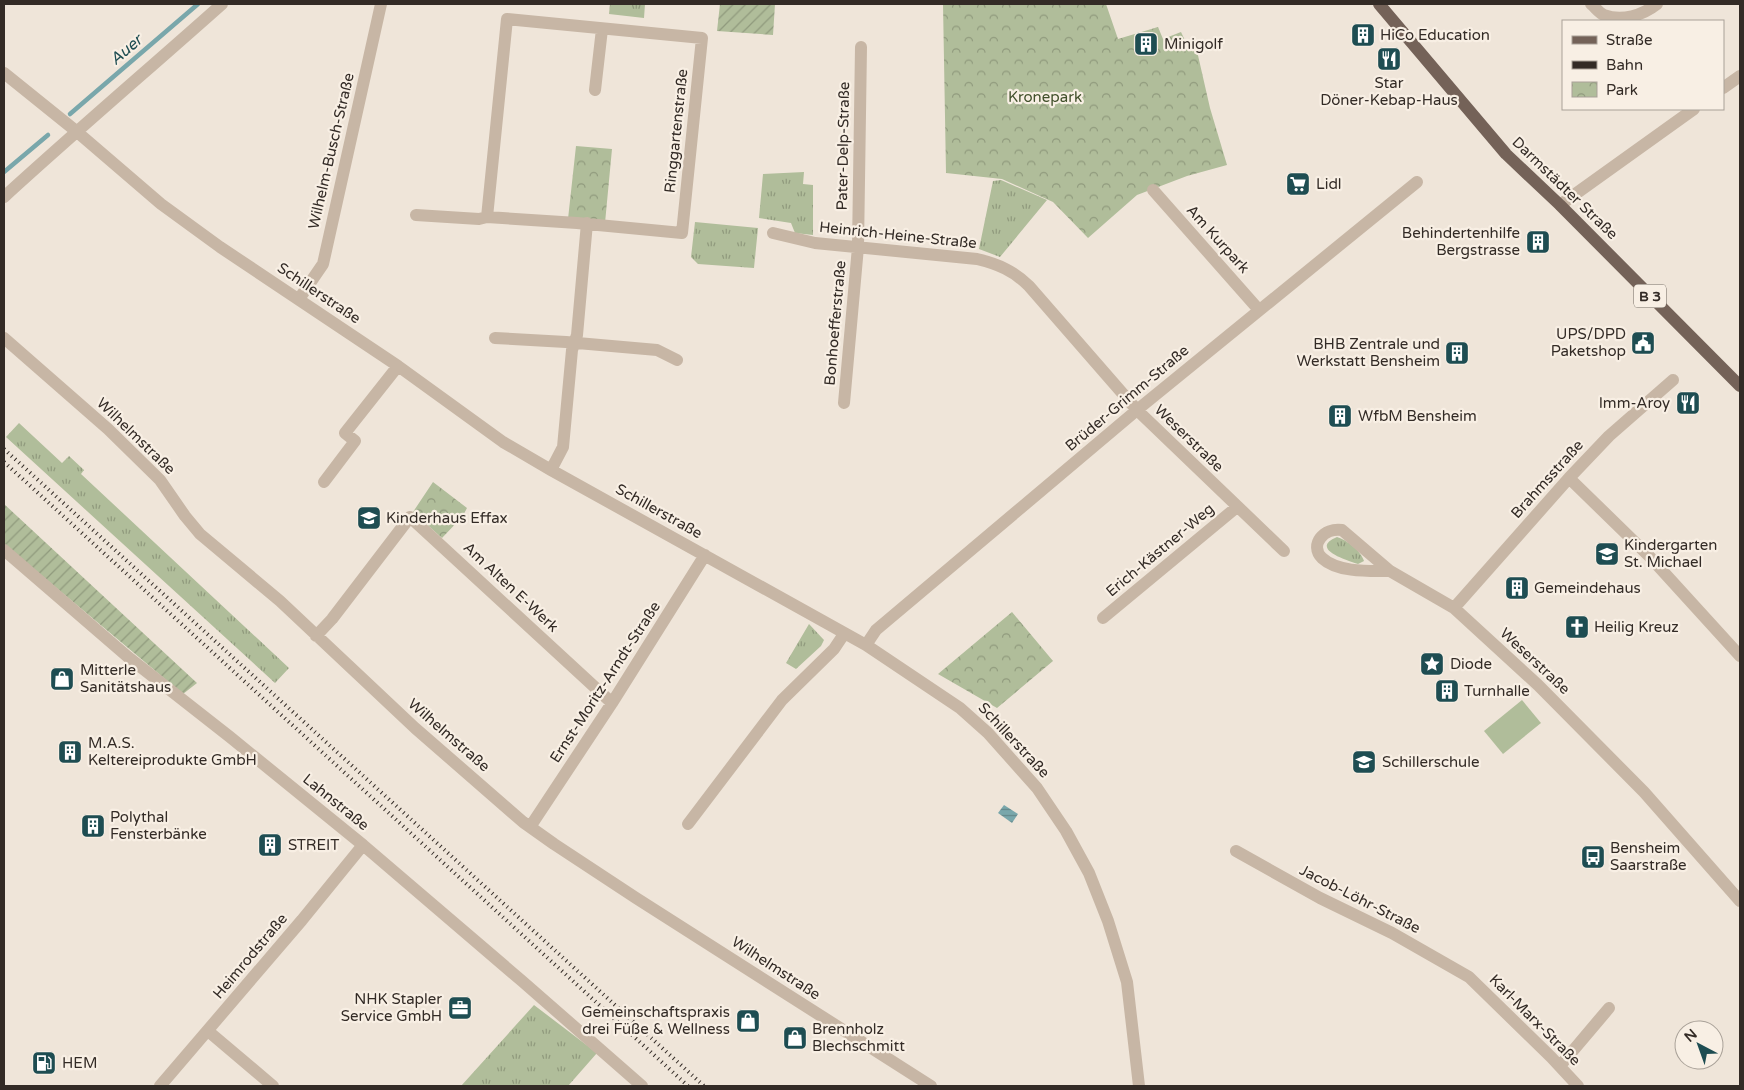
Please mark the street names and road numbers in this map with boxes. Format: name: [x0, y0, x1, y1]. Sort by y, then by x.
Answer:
street label: Ringgartenstraße: [661, 68, 691, 194]
street label: Wilhelm-Busch-Straße: [304, 71, 358, 231]
street label: Pater-Delp-Straße: [833, 81, 853, 211]
street label: Darmstädter Straße: [1508, 133, 1622, 243]
street label: Am Kurpark: [1183, 201, 1253, 277]
street label: Heinrich-Heine-Straße: [818, 218, 978, 252]
street label: Schillerstraße: [274, 259, 364, 327]
street label: Bonhoefferstraße: [821, 260, 849, 386]
road number: B 3: [1634, 284, 1666, 308]
street label: Brüder-Grimm-Straße: [1062, 341, 1192, 455]
street label: Wilhelmstraße: [93, 394, 179, 478]
street label: Weserstraße: [1151, 401, 1227, 475]
street label: Brahmsstraße: [1507, 436, 1587, 522]
street label: Schillerstraße: [612, 480, 706, 542]
street label: Erich-Kästner-Weg: [1102, 500, 1218, 600]
street label: Am Alten E-Werk: [460, 538, 562, 636]
street label: Ernst-Moritz-Arndt-Straße: [546, 598, 664, 766]
street label: Weserstraße: [1496, 624, 1574, 698]
street label: Wilhelmstraße: [404, 695, 494, 775]
street label: Schillerstraße: [975, 699, 1053, 781]
street label: Lahnstraße: [299, 770, 373, 834]
street label: Jacob-Löhr-Straße: [1297, 861, 1423, 937]
street label: Heimrodstraße: [209, 910, 291, 1002]
street label: Wilhelmstraße: [728, 933, 824, 1003]
street label: Karl-Marx-Straße: [1486, 971, 1584, 1069]

